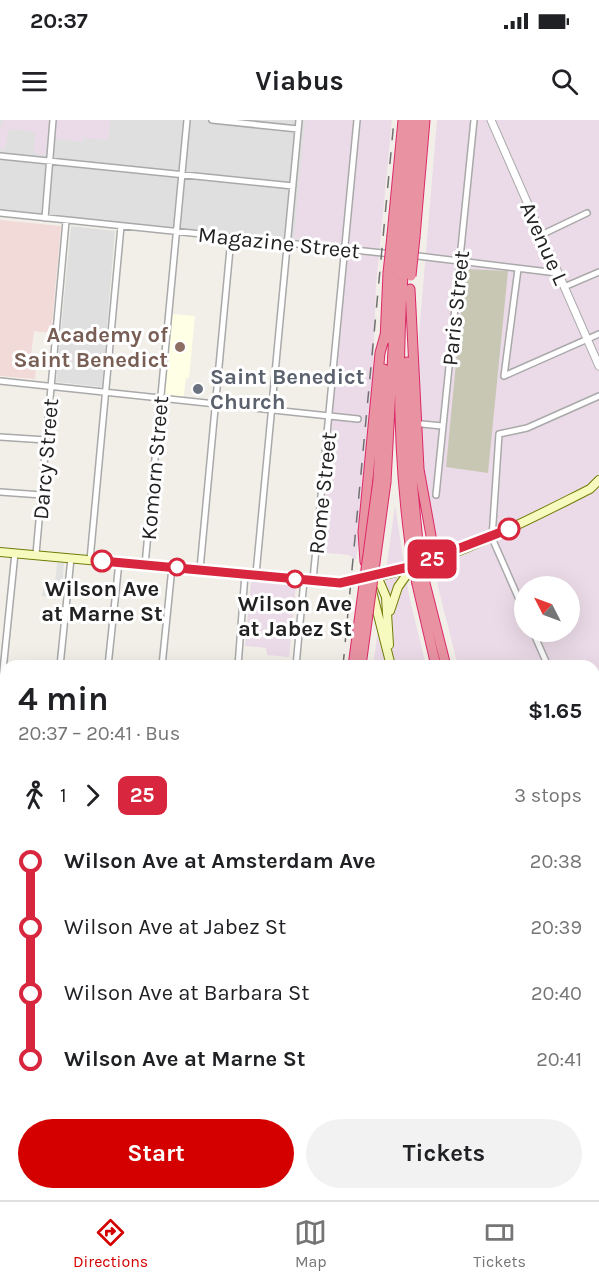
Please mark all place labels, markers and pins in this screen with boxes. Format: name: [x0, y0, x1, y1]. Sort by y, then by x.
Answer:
place label: Academy of Saint Benedict: [14, 322, 169, 373]
marker: Academy of Saint Benedict: [173, 340, 187, 354]
place label: Saint Benedict Church: [210, 364, 365, 415]
marker: Saint Benedict Church: [191, 382, 205, 396]
unlabelled marker: [498, 518, 520, 540]
marker: Wilson Ave at Marne St: [91, 550, 113, 572]
unlabelled marker: [168, 558, 186, 576]
marker: Wilson Ave at Jabez St: [286, 570, 304, 588]
place label: Wilson Ave at Marne St: [41, 576, 163, 627]
place label: Wilson Ave at Jabez St: [238, 591, 352, 642]

